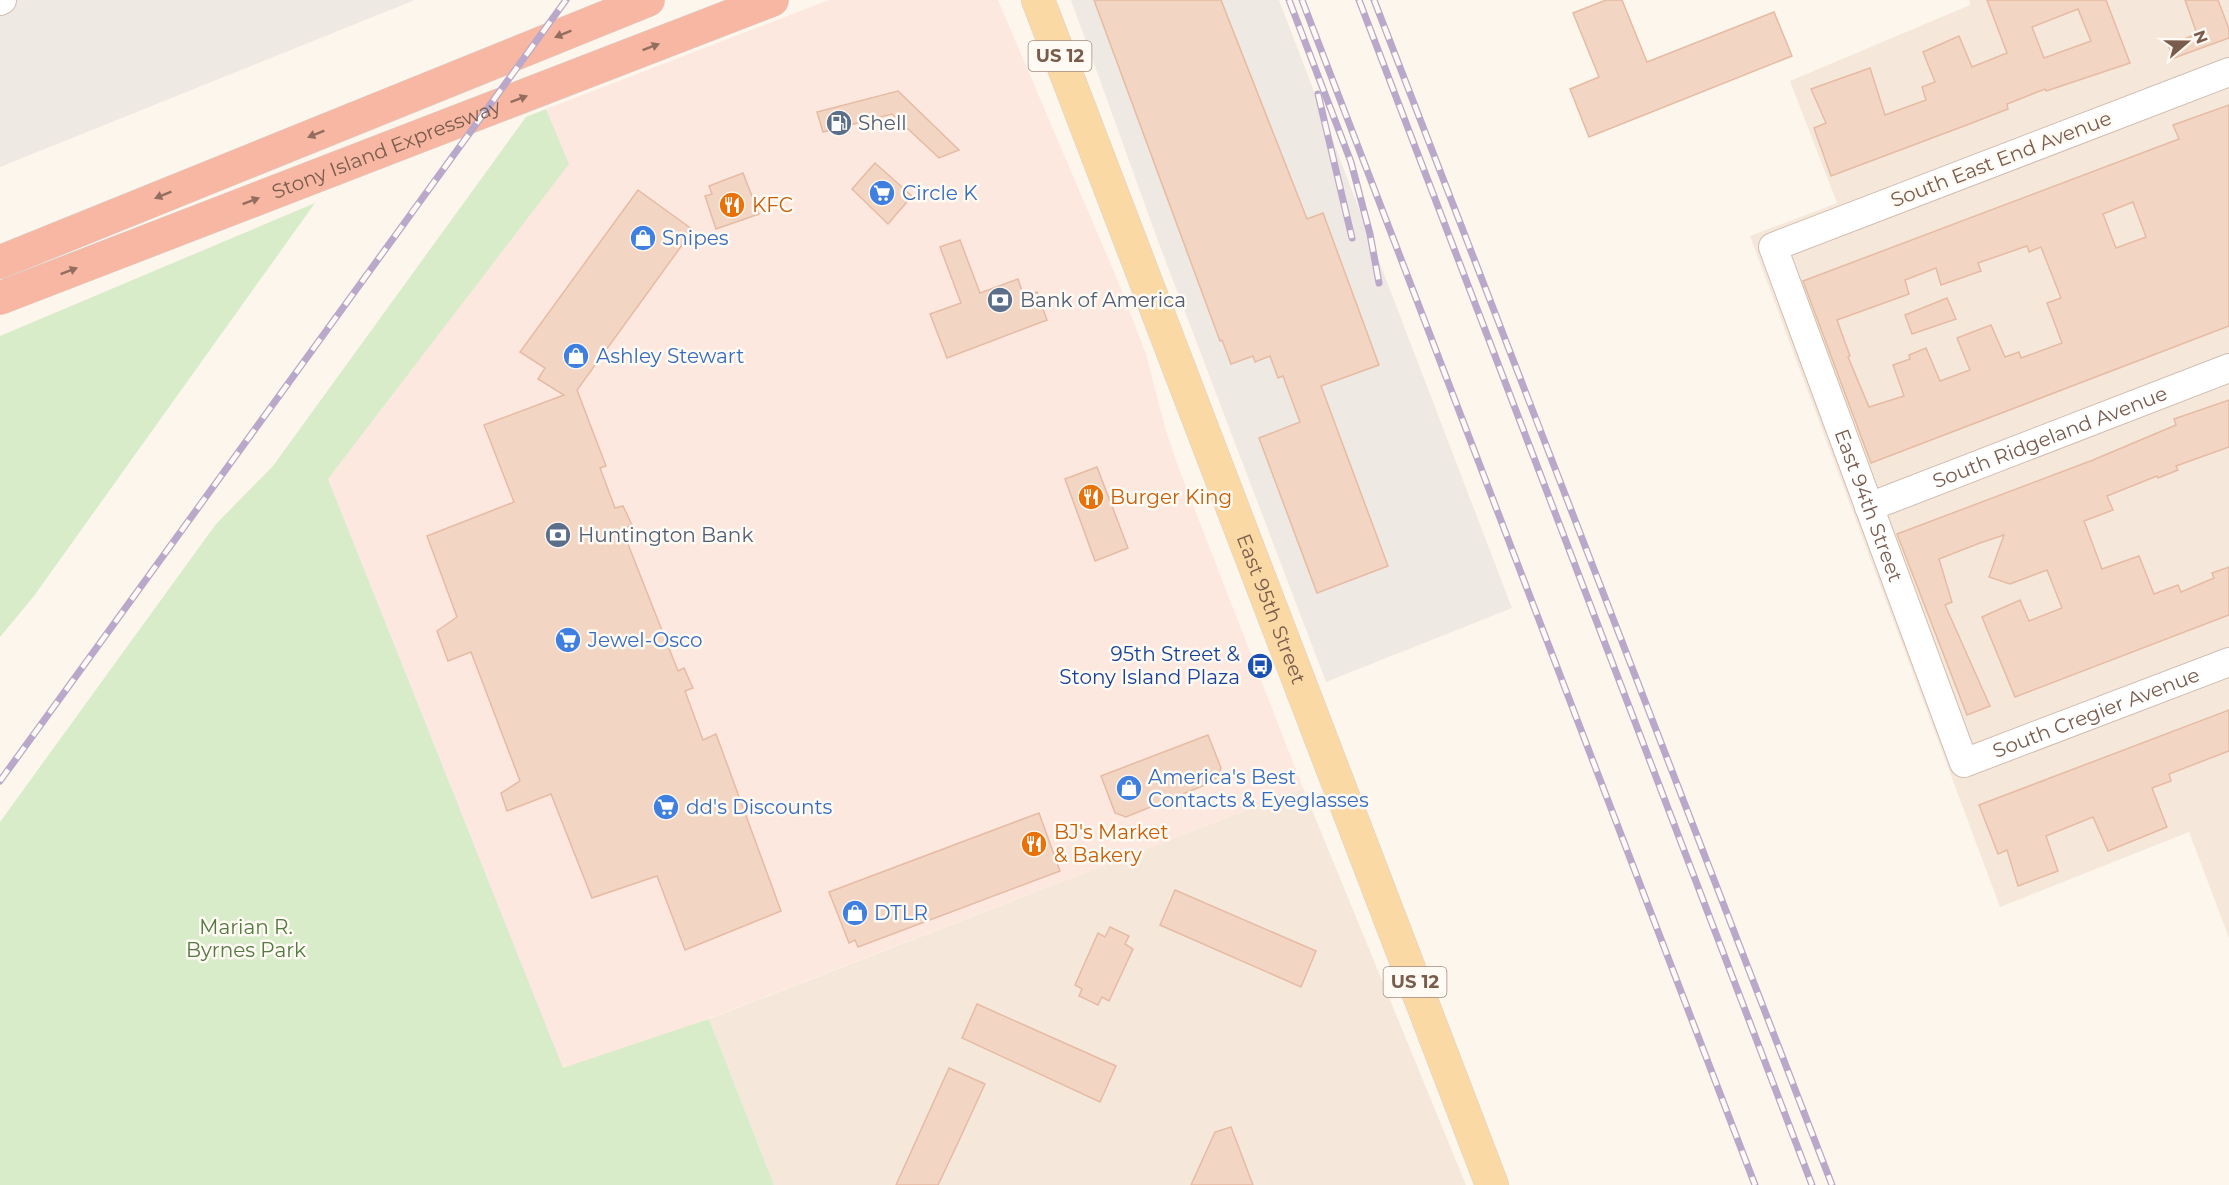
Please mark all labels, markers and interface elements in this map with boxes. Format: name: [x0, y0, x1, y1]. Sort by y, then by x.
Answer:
north arrow: [2157, 12, 2217, 72]
text: N: [2189, 28, 2212, 46]
one-way arrow: [554, 30, 572, 39]
road number: US 12: [1028, 41, 1092, 71]
one-way arrow: [642, 42, 660, 52]
one-way arrow: [510, 93, 528, 103]
street label: Stony Island Expressway: [268, 94, 504, 204]
street label: South East End Avenue: [1887, 106, 2115, 212]
fuel station icon: Shell: [824, 108, 854, 138]
place label: Shell: [858, 111, 907, 135]
one-way arrow: [306, 129, 324, 139]
supermarket icon: Circle K: [867, 178, 897, 208]
place label: Circle K: [902, 181, 978, 205]
restaurant icon: KFC: [717, 190, 747, 220]
one-way arrow: [154, 191, 172, 200]
place label: KFC: [752, 193, 793, 217]
one-way arrow: [242, 196, 260, 206]
shop icon: Snipes: [628, 223, 658, 253]
place label: Snipes: [662, 226, 729, 250]
one-way arrow: [60, 266, 78, 275]
bank icon: Bank of America: [985, 285, 1015, 315]
place label: Bank of America: [1020, 288, 1186, 312]
shop icon: Ashley Stewart: [561, 341, 591, 371]
place label: Ashley Stewart: [596, 344, 744, 368]
street label: South Ridgeland Avenue: [1929, 381, 2171, 493]
street label: East 94th Street: [1829, 426, 1908, 585]
restaurant icon: Burger King: [1076, 482, 1106, 512]
place label: Burger King: [1110, 485, 1232, 509]
bank icon: Huntington Bank: [543, 520, 573, 550]
place label: Huntington Bank: [578, 523, 753, 547]
street label: East 95th Street: [1232, 530, 1311, 687]
supermarket icon: Jewel-Osco: [553, 625, 583, 655]
place label: Jewel-Osco: [587, 628, 703, 652]
place label: 95th Street & Stony Island Plaza: [1059, 642, 1241, 689]
bus stop icon: 95th Street & Stony Island Plaza: [1245, 651, 1275, 681]
street label: South Cregier Avenue: [1989, 662, 2203, 763]
place label: America's Best Contacts & Eyeglasses: [1148, 765, 1369, 812]
shop icon: America's Best Contacts & Eyeglasses: [1114, 773, 1144, 803]
supermarket icon: dd's Discounts: [651, 792, 681, 822]
place label: dd's Discounts: [686, 795, 833, 819]
place label: BJ's Market & Bakery: [1054, 820, 1169, 867]
restaurant icon: BJ's Market & Bakery: [1019, 829, 1049, 859]
shop icon: DTLR: [840, 898, 870, 928]
place label: DTLR: [874, 901, 928, 925]
park label: Marian R. Byrnes Park: [186, 915, 306, 962]
road number: US 12: [1384, 967, 1446, 997]

